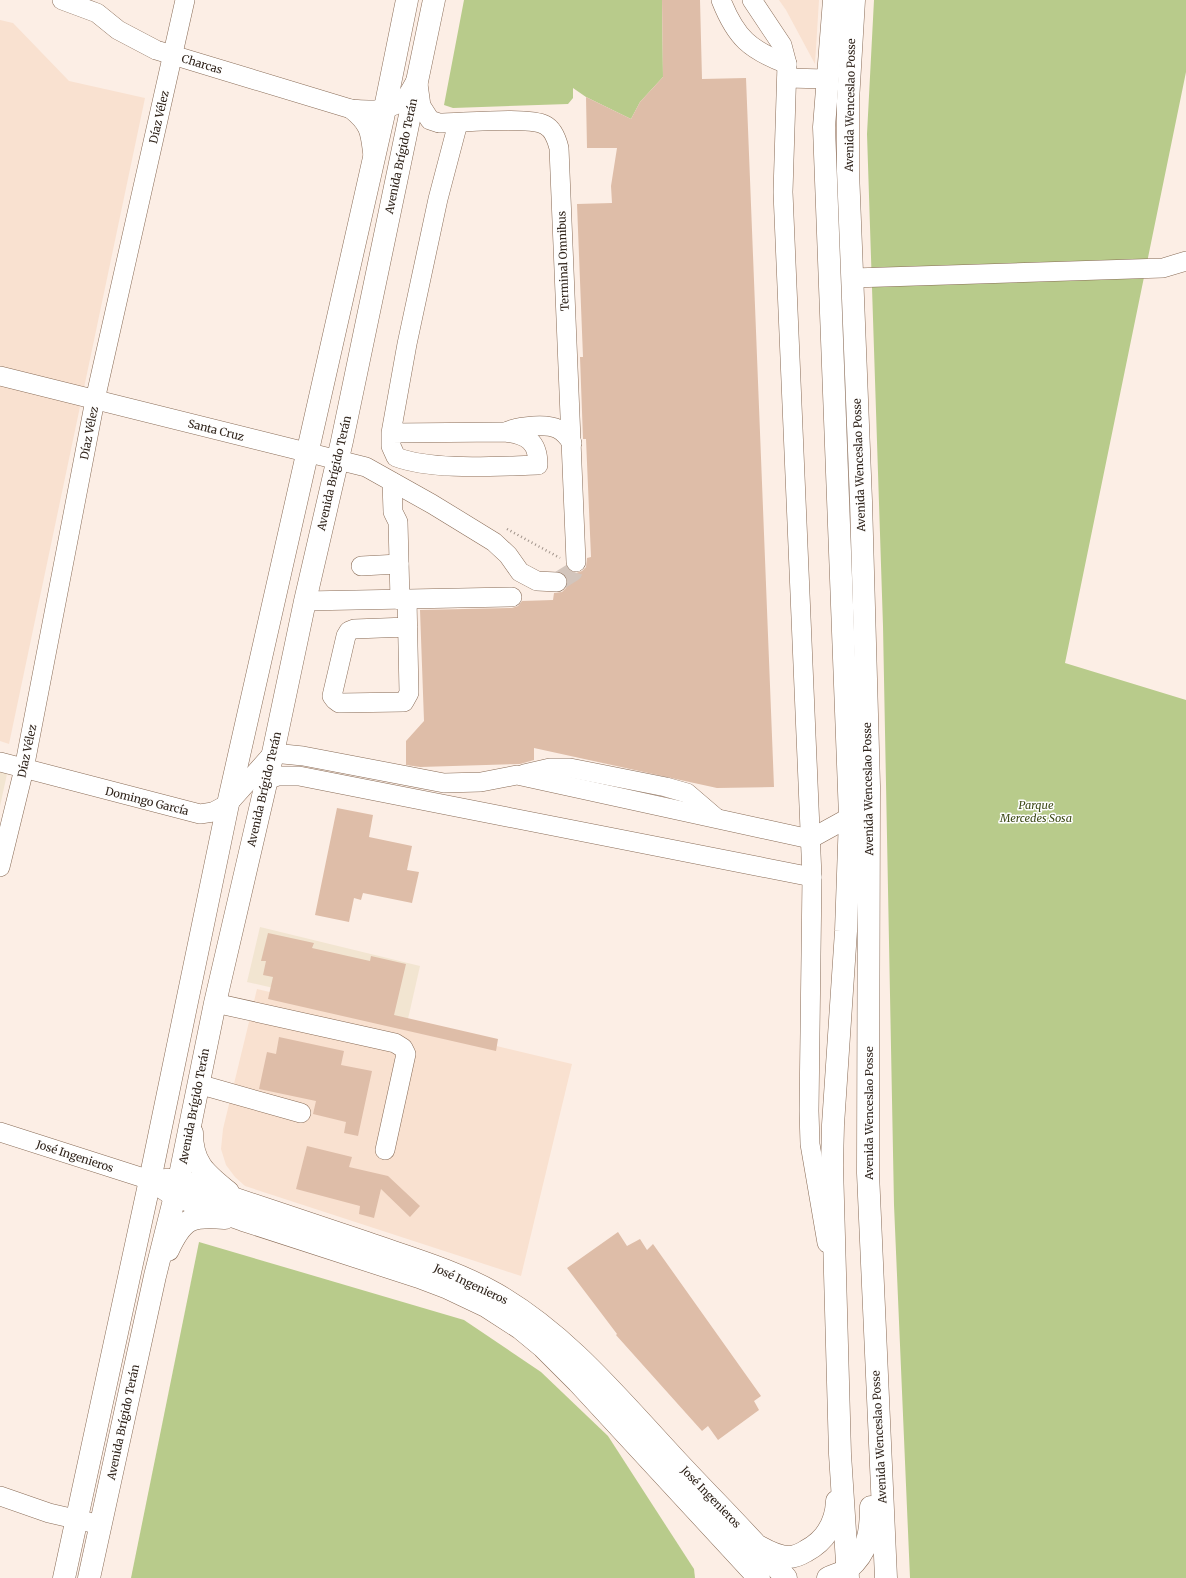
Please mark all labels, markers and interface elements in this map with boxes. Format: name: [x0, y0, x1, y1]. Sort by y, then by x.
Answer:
street label: Avenida Wenceslao Posse: [842, 38, 858, 173]
street label: Charcas: [180, 51, 224, 77]
street label: Díaz Vélez: [146, 89, 172, 145]
street label: Avenida Brígido Terán: [382, 96, 420, 216]
street label: Terminal Omnibus: [554, 211, 572, 311]
street label: Avenida Wenceslao Posse: [850, 398, 868, 533]
street label: Díaz Vélez: [77, 405, 101, 461]
street label: Avenida Brígido Terán: [314, 413, 354, 533]
street label: Santa Cruz: [186, 416, 246, 444]
street label: Avenida Wenceslao Posse: [860, 722, 876, 857]
street label: Díaz Vélez: [15, 723, 39, 779]
street label: Avenida Brígido Terán: [244, 729, 284, 849]
street label: Domingo García: [104, 784, 190, 818]
park label: Parque Mercedes Sosa: [999, 798, 1072, 825]
street label: Avenida Brígido Terán: [176, 1046, 212, 1166]
street label: Avenida Wenceslao Posse: [862, 1046, 876, 1181]
street label: José Ingenieros: [34, 1137, 115, 1175]
street label: José Ingenieros: [431, 1260, 510, 1307]
street label: Avenida Brígido Terán: [104, 1362, 142, 1482]
street label: Avenida Wenceslao Posse: [869, 1370, 890, 1505]
street label: José Ingenieros: [677, 1463, 744, 1531]

